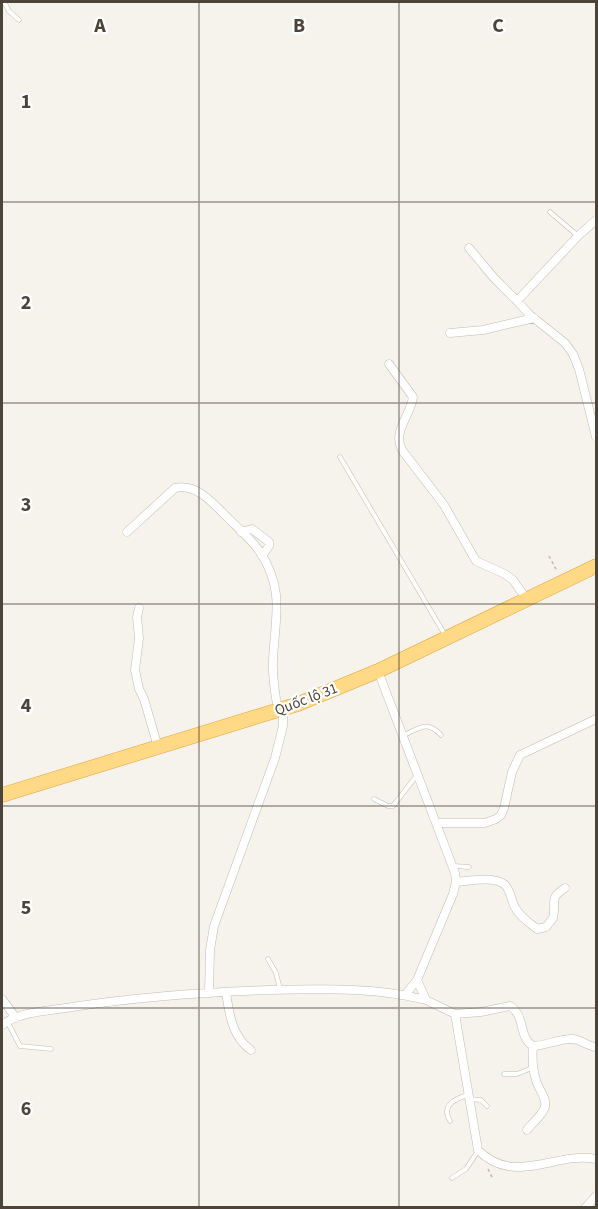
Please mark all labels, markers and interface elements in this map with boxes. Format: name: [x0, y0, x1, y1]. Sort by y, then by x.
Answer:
text: A: [93, 12, 106, 40]
text: B: [293, 12, 305, 40]
text: C: [492, 12, 504, 40]
text: 1: [21, 88, 31, 116]
text: 2: [21, 289, 31, 317]
text: 3: [21, 491, 31, 519]
street label: Quốc lộ 31: [272, 678, 341, 721]
text: 4: [21, 692, 32, 720]
text: 5: [21, 894, 31, 922]
text: 6: [21, 1095, 31, 1123]

